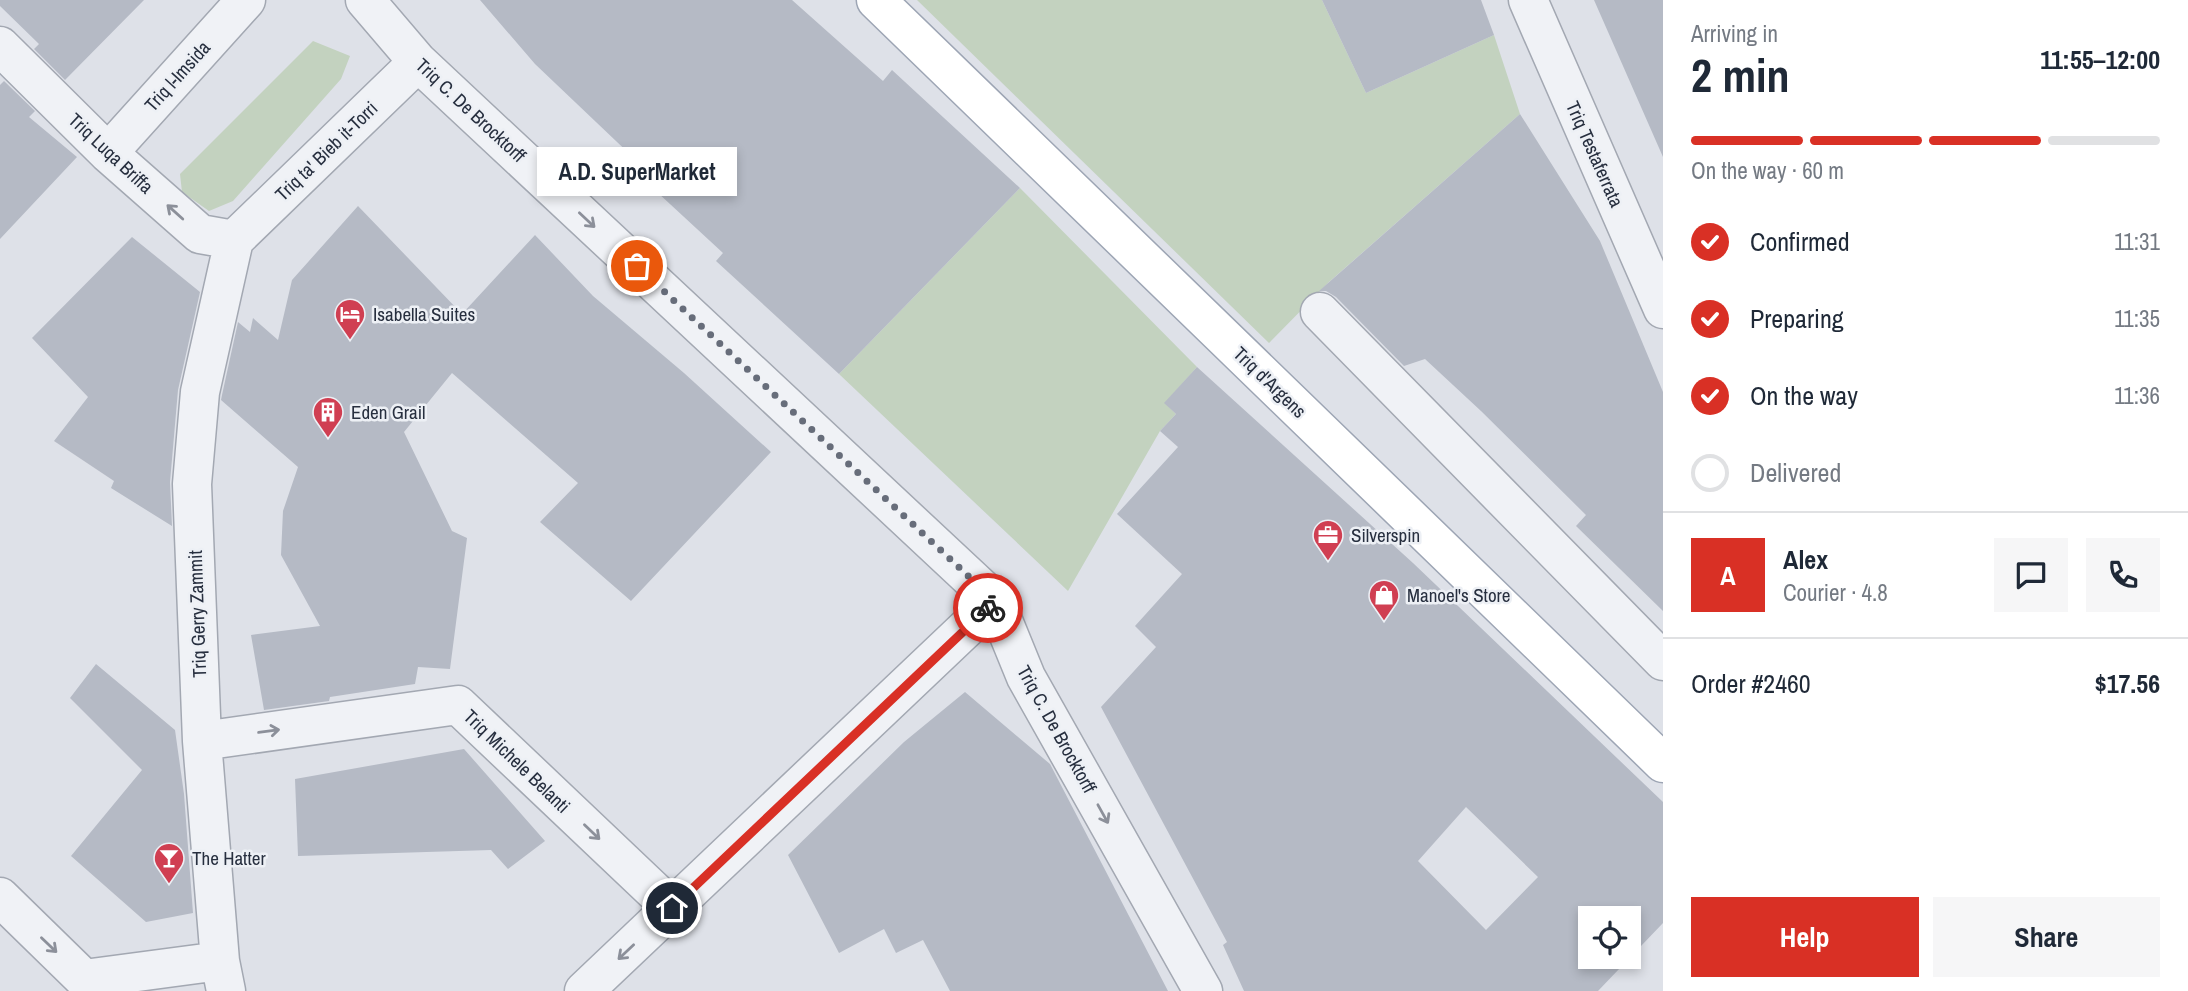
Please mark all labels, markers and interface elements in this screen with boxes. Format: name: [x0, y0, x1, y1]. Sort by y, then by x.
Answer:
text: Arriving in: [1691, 18, 1778, 49]
street label: Triq l-Imsida: [138, 35, 216, 117]
text: 11:55–12:00: [2040, 42, 2160, 77]
text: 2 min: [1691, 44, 1790, 106]
street label: Triq C. De Brocktorff: [410, 52, 532, 168]
street label: Triq ta' Bieb it-Torri: [269, 95, 383, 207]
street label: Triq Testaferrata: [1560, 97, 1630, 211]
street label: Triq Luqa Briffa: [63, 107, 159, 199]
callout: A.D. SuperMarket: [537, 147, 737, 196]
text: On the way · 60 m: [1691, 155, 1844, 186]
text: A.D. SuperMarket: [558, 156, 716, 187]
one-way arrow: [166, 204, 184, 220]
one-way arrow: [578, 212, 596, 228]
icon: check: [1691, 223, 1729, 261]
text: Confirmed: [1750, 224, 1850, 259]
text: 11:31: [2114, 226, 2160, 257]
pin: [607, 236, 667, 296]
icon: bag: [618, 247, 656, 285]
hotel icon: Isabella Suites: [333, 297, 367, 341]
icon: check: [1691, 300, 1729, 338]
place label: Isabella Suites: [373, 301, 475, 327]
text: Preparing: [1750, 301, 1844, 336]
text: 11:35: [2114, 303, 2160, 334]
street label: Triq d'Argens: [1228, 341, 1312, 424]
icon: check: [1691, 377, 1729, 415]
text: On the way: [1750, 378, 1858, 413]
text: 11:36: [2114, 380, 2160, 411]
building icon: Eden Grail: [311, 395, 345, 439]
place label: Eden Grail: [351, 399, 425, 425]
text: Delivered: [1750, 455, 1841, 490]
office icon: Silverspin: [1311, 518, 1345, 562]
place label: Silverspin: [1351, 522, 1420, 548]
button: chat: [1994, 538, 2068, 612]
button: phone: [2086, 538, 2160, 612]
text: Alex: [1783, 542, 1828, 577]
street label: Triq Gerry Zammit: [182, 549, 212, 678]
text: A: [1720, 558, 1736, 593]
courier: [953, 573, 1023, 643]
text: Courier · 4.8: [1783, 577, 1888, 608]
shop icon: Manoel's Store: [1367, 578, 1401, 622]
place label: Manoel's Store: [1407, 582, 1510, 608]
icon: bike: [969, 589, 1007, 627]
street label: Triq C. De Brocktorff: [1011, 661, 1103, 798]
text: Order #2460: [1691, 666, 1811, 701]
text: $17.56: [2095, 666, 2160, 701]
street label: Triq Michele Belanti: [458, 703, 576, 819]
one-way arrow: [258, 725, 280, 738]
one-way arrow: [1097, 803, 1110, 824]
one-way arrow: [583, 823, 600, 840]
bar icon: The Hatter: [152, 841, 186, 885]
place label: The Hatter: [192, 845, 266, 871]
pin: [642, 878, 702, 938]
icon: home: [653, 889, 691, 927]
button: Help: [1691, 897, 1919, 977]
button: Share: [1933, 897, 2160, 977]
map controls: [1578, 906, 1641, 969]
button: locate: [1578, 906, 1641, 969]
one-way arrow: [40, 936, 57, 953]
one-way arrow: [618, 943, 635, 960]

